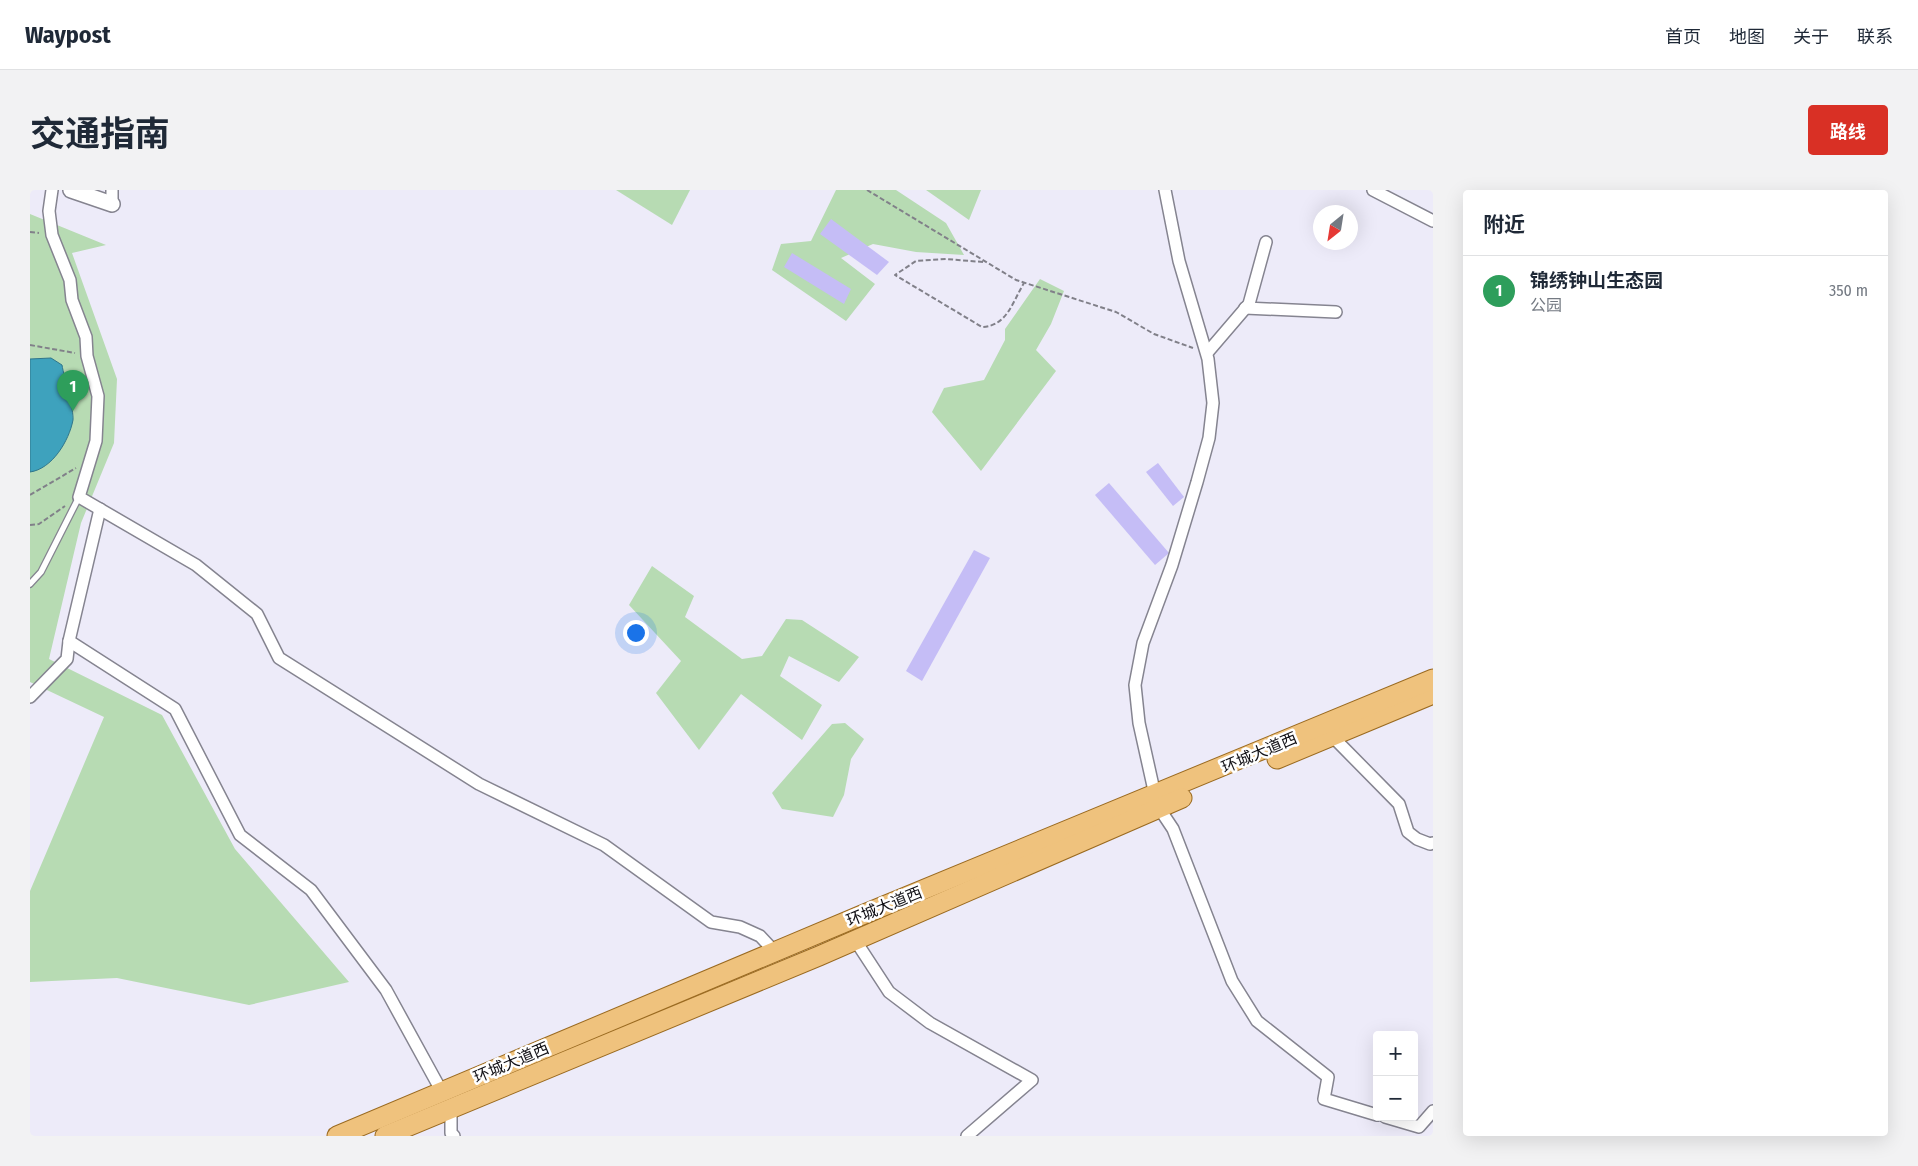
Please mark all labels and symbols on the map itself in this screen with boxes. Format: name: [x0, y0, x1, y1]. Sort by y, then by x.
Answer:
north arrow: [1313, 205, 1358, 250]
pin: 1: [57, 370, 89, 411]
your location: [623, 620, 649, 646]
street label: 环城大道西: [1219, 728, 1300, 777]
street label: 环城大道西: [844, 883, 925, 930]
street label: 环城大道西: [471, 1038, 552, 1087]

